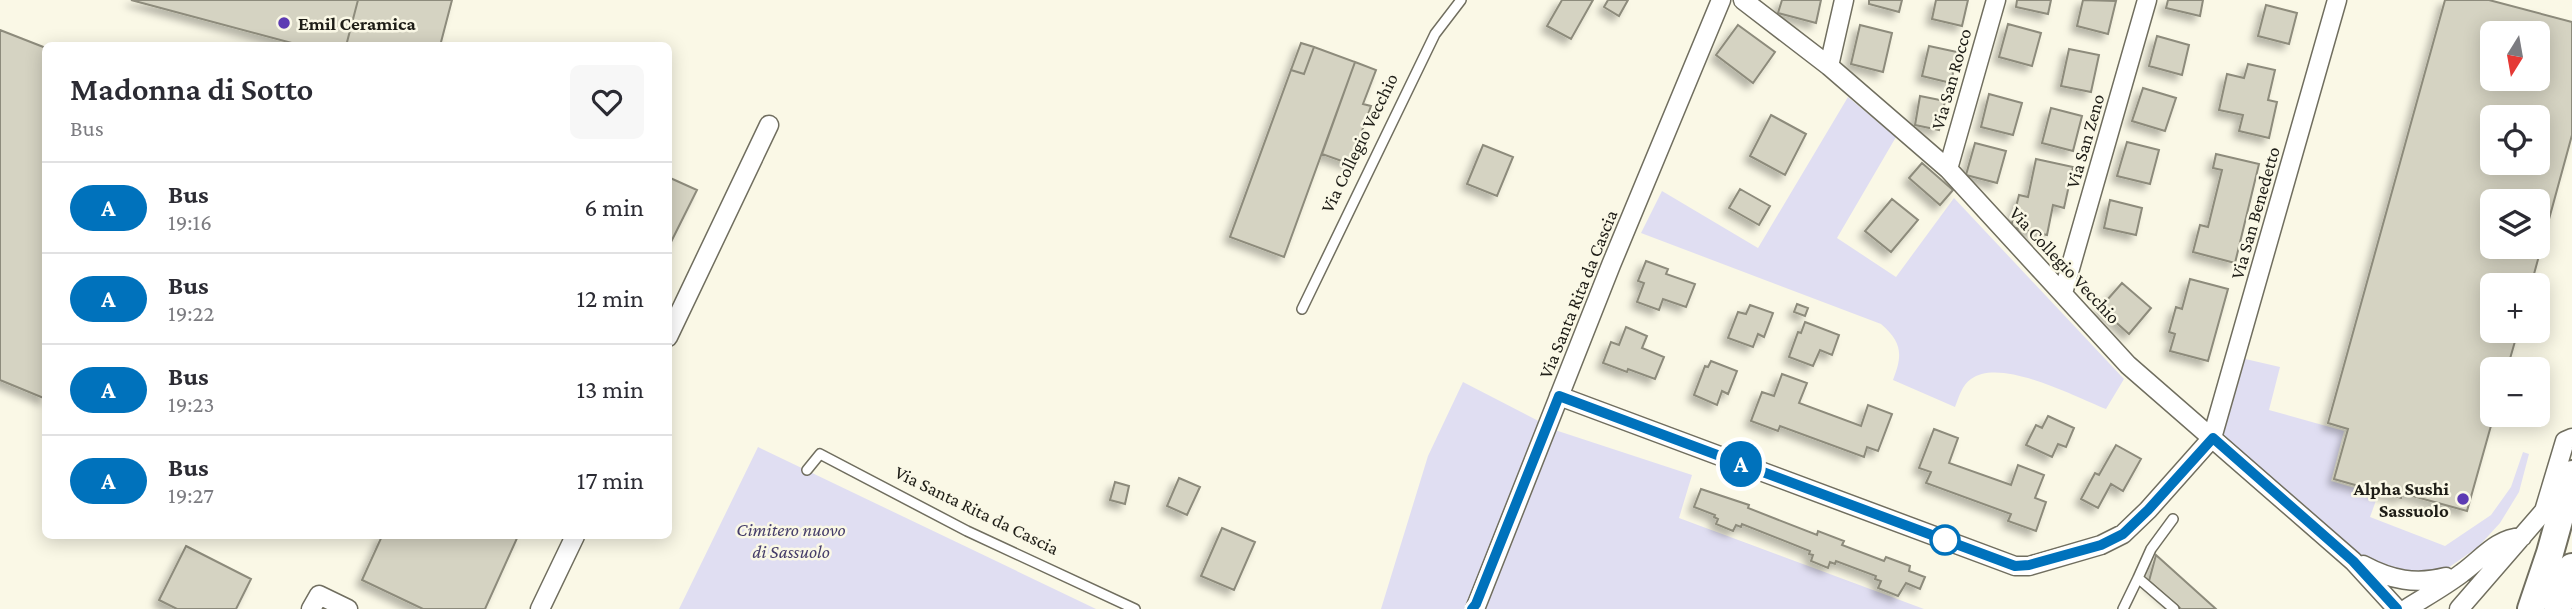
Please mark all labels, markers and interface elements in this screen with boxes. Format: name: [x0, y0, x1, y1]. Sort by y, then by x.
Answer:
place label: Emil Ceramica: [298, 13, 416, 34]
marker: Emil Ceramica: [276, 15, 292, 31]
north arrow: [2480, 21, 2550, 91]
map controls: [2480, 21, 2550, 427]
street label: Via San Rocco: [1927, 26, 1975, 132]
button: heart: [570, 65, 644, 139]
text: Madonna di Sotto: [70, 70, 313, 107]
street label: Via Collegio Vecchio: [1316, 70, 1402, 216]
street label: Via San Zeno: [2062, 91, 2108, 191]
button: locate: [2480, 105, 2550, 175]
text: Bus: [70, 115, 104, 141]
street label: Via San Benedetto: [2226, 144, 2284, 282]
text: Bus: [168, 180, 209, 209]
button: layers: [2480, 189, 2550, 259]
text: 6 min: [584, 193, 644, 222]
text: A: [101, 194, 116, 221]
street label: Via Collegio Vecchio: [2005, 202, 2125, 328]
street label: Via Santa Rita da Cascia: [1535, 207, 1621, 381]
text: 19:16: [168, 209, 212, 235]
text: Bus: [168, 271, 209, 300]
button: +: [2480, 273, 2550, 343]
text: 12 min: [576, 284, 644, 313]
text: A: [101, 285, 116, 312]
text: 19:22: [168, 300, 214, 326]
button: −: [2480, 357, 2550, 427]
text: Bus: [168, 362, 209, 391]
text: 13 min: [576, 375, 644, 404]
text: A: [101, 376, 116, 403]
text: 19:23: [168, 391, 214, 417]
line badge: A: [1718, 441, 1764, 487]
text: A: [1734, 450, 1748, 477]
text: Bus: [168, 453, 209, 482]
street label: Via Santa Rita da Cascia: [892, 461, 1063, 559]
text: 17 min: [577, 466, 644, 495]
text: A: [101, 467, 116, 494]
place label: Alpha Sushi Sassuolo: [2352, 478, 2449, 521]
text: 19:27: [168, 482, 214, 508]
marker: Alpha Sushi Sassuolo: [2455, 491, 2471, 507]
park label: Cimitero nuovo di Sassuolo: [736, 519, 846, 562]
unlabelled marker: [1930, 525, 1960, 555]

